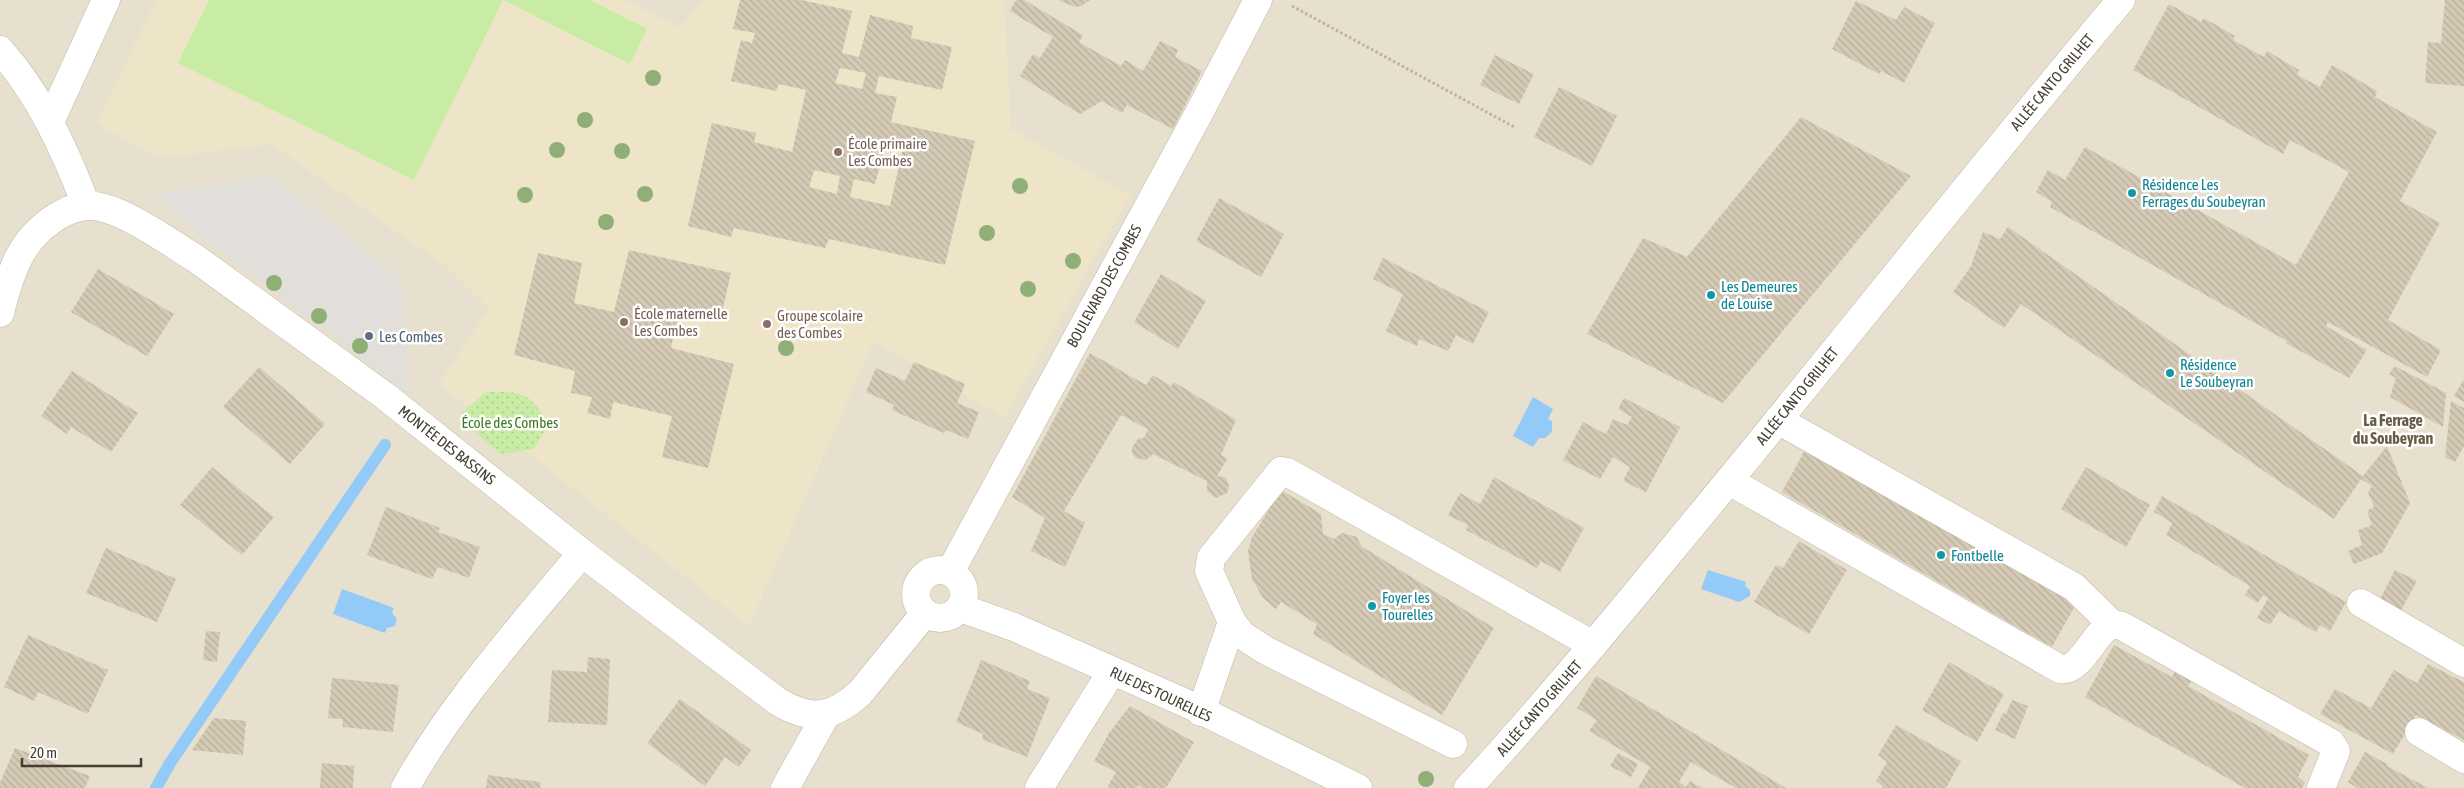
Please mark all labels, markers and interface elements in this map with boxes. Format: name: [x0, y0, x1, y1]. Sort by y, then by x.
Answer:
street label: ALLÉE CANTO GRILHET: [2007, 30, 2098, 134]
place label: École primaire Les Combes: [848, 135, 927, 169]
marker: École primaire Les Combes: [832, 146, 844, 158]
place label: Résidence Les Ferrages du Soubeyran: [2142, 176, 2266, 210]
marker: Résidence Les Ferrages du Soubeyran: [2126, 187, 2138, 199]
street label: BOULEVARD DES COMBES: [1063, 222, 1145, 350]
place label: Les Demeures de Louise: [1721, 278, 1798, 312]
marker: Les Demeures de Louise: [1705, 289, 1717, 301]
place label: École maternelle Les Combes: [634, 305, 728, 339]
place label: Groupe scolaire des Combes: [777, 307, 863, 341]
marker: École maternelle Les Combes: [618, 316, 630, 328]
marker: Groupe scolaire des Combes: [761, 318, 773, 330]
place label: Les Combes: [379, 328, 443, 345]
marker: Les Combes: [363, 330, 375, 342]
street label: ALLÉE CANTO GRILHET: [1752, 343, 1842, 448]
place label: Résidence Le Soubeyran: [2180, 356, 2254, 390]
marker: Résidence Le Soubeyran: [2164, 367, 2176, 379]
street label: MONTÉE DES BASSINS: [395, 402, 499, 488]
district label: La Ferrage du Soubeyran: [2353, 411, 2433, 447]
park label: École des Combes: [462, 414, 558, 431]
place label: Fontbelle: [1951, 547, 2004, 564]
marker: Fontbelle: [1935, 549, 1947, 561]
place label: Foyer les Tourelles: [1382, 589, 1433, 623]
marker: Foyer les Tourelles: [1366, 600, 1378, 612]
street label: ALLÉE CANTO GRILHET: [1493, 657, 1585, 759]
street label: RUE DES TOURELLES: [1108, 663, 1214, 725]
scale bar: [22, 736, 141, 768]
text: 20 m: [30, 744, 57, 761]

